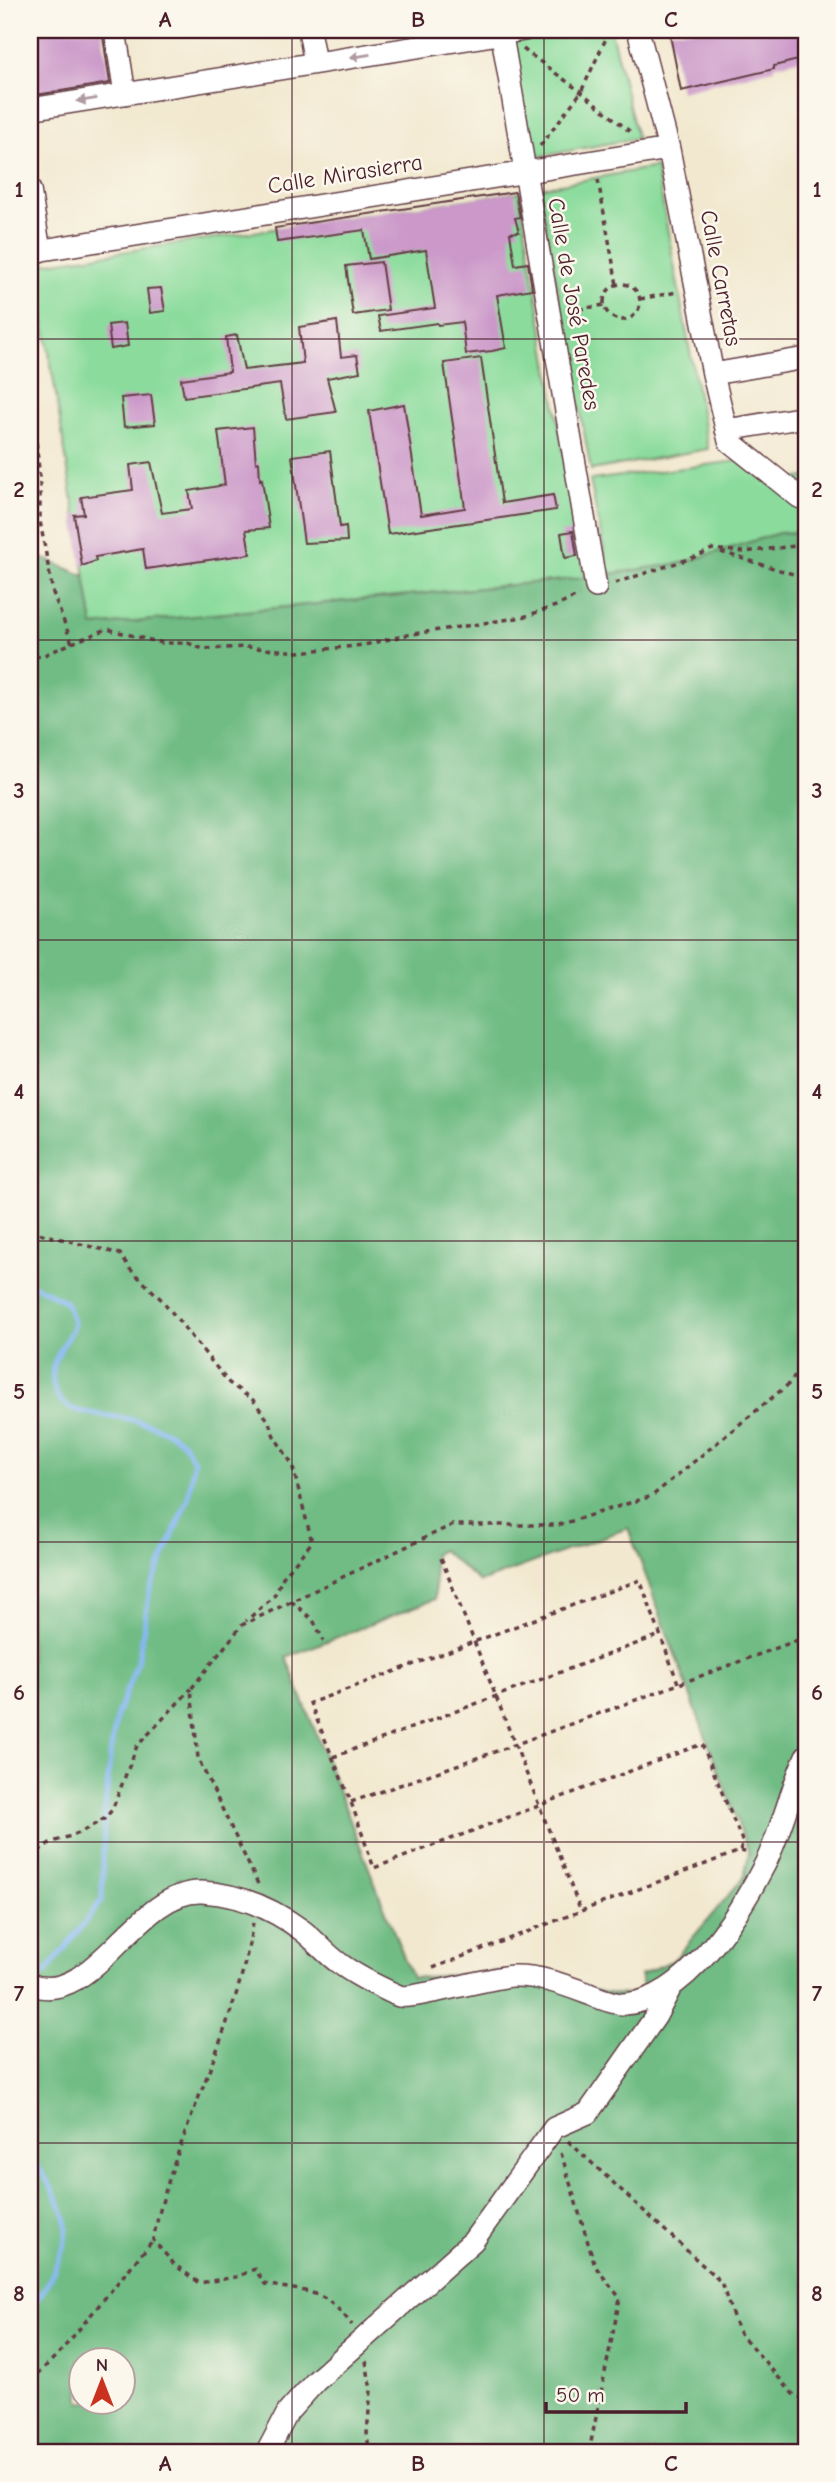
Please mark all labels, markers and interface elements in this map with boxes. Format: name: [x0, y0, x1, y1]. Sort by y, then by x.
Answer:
text: A: [159, 6, 172, 33]
text: B: [411, 6, 425, 33]
text: C: [664, 6, 678, 33]
one-way arrow: [349, 51, 371, 62]
one-way arrow: [76, 95, 98, 106]
street label: Calle Mirasierra: [266, 148, 424, 200]
text: 1: [14, 176, 24, 203]
text: 1: [812, 176, 822, 203]
street label: Calle de José Paredes: [542, 196, 606, 412]
street label: Calle Carretas: [695, 208, 747, 348]
text: 2: [13, 476, 25, 503]
text: 2: [811, 476, 823, 503]
text: 3: [13, 777, 25, 804]
text: 3: [811, 777, 823, 804]
text: 4: [14, 1078, 25, 1105]
text: 4: [812, 1078, 823, 1105]
text: 5: [13, 1378, 25, 1405]
text: 5: [811, 1378, 823, 1405]
text: 6: [13, 1679, 25, 1706]
text: 6: [811, 1679, 823, 1706]
text: 7: [14, 1980, 25, 2007]
text: 7: [812, 1980, 823, 2007]
text: 8: [13, 2280, 25, 2307]
text: 8: [811, 2280, 823, 2307]
north arrow: [66, 2346, 136, 2416]
text: N: [96, 2354, 108, 2376]
scale bar: [546, 2370, 686, 2414]
text: 50 m: [556, 2383, 605, 2407]
text: A: [159, 2450, 172, 2477]
text: B: [411, 2450, 425, 2477]
text: C: [664, 2450, 678, 2477]

